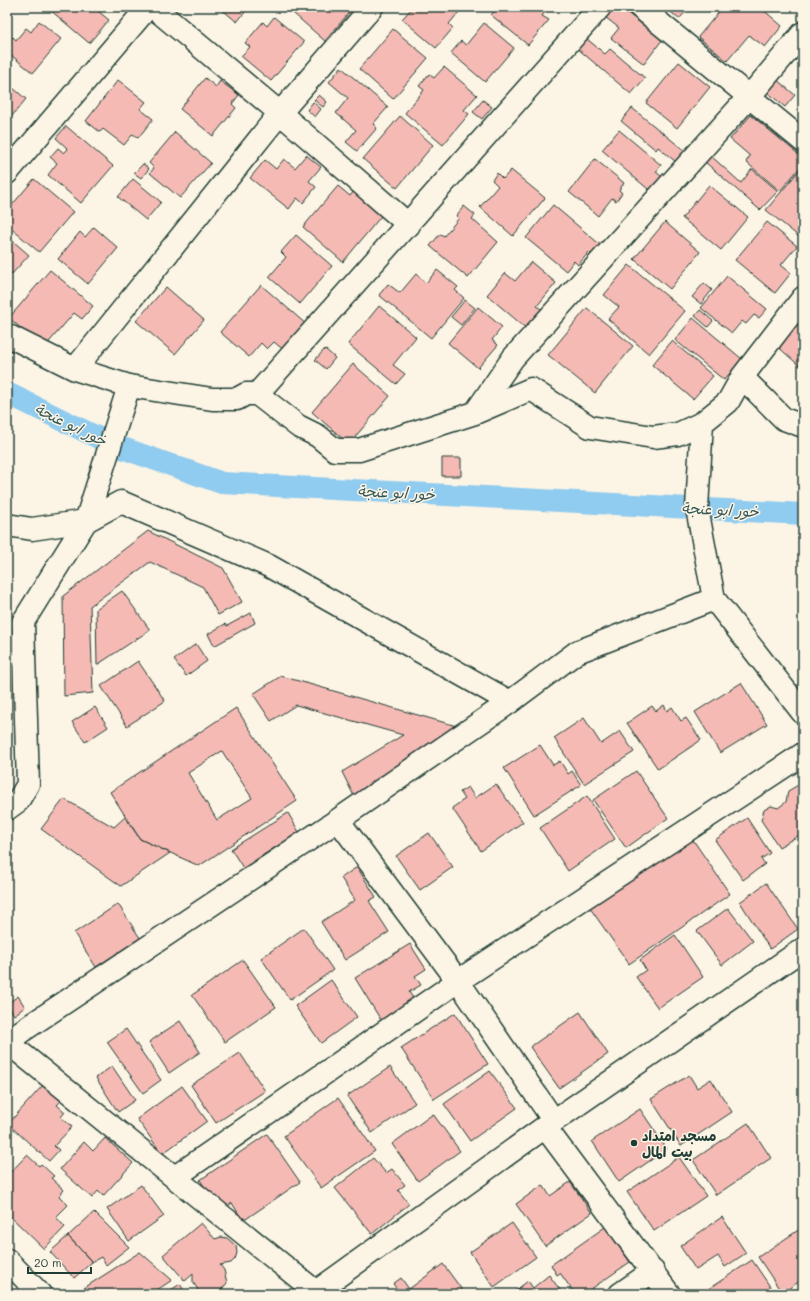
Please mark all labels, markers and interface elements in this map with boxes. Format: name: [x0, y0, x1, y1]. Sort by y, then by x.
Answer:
water label: خور ابو عنجة: [32, 398, 111, 450]
water label: خور ابو عنجة: [357, 480, 436, 504]
water label: خور ابو عنجة: [681, 497, 760, 521]
place label: مسجد امتداد بيت المال: [642, 1126, 716, 1161]
marker: مسجد امتداد بيت المال: [629, 1138, 639, 1148]
scale bar: [28, 1249, 91, 1275]
text: 20 m: [34, 1254, 62, 1270]

